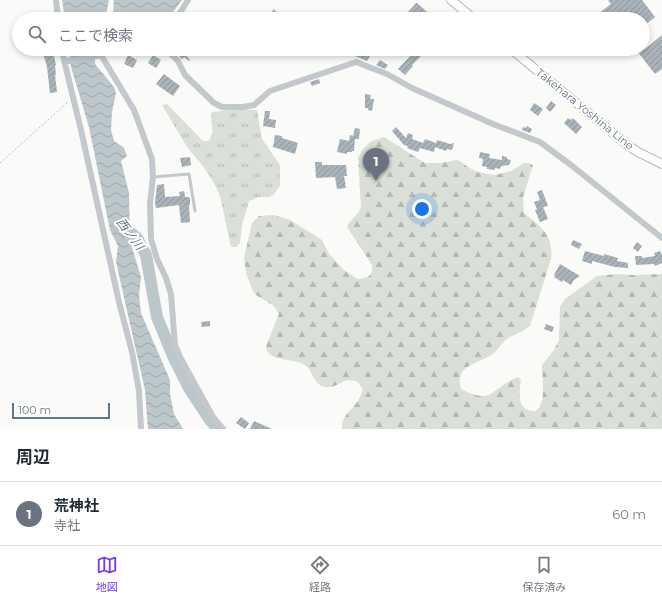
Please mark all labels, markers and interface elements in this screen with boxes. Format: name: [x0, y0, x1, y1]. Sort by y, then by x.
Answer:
search box: [12, 12, 650, 56]
icon: search: [26, 23, 48, 45]
text: ここで検索: [58, 26, 133, 45]
street label: Takehara Yoshina Line: [533, 65, 637, 153]
pin: 1: [363, 148, 389, 181]
your location: [412, 199, 432, 219]
water label: 西ノ川: [114, 215, 148, 254]
scale bar: [12, 401, 110, 420]
text: 100 m: [18, 403, 51, 417]
text: 周辺: [16, 447, 50, 467]
text: 荒神社: [54, 496, 99, 515]
text: 1: [26, 506, 32, 522]
text: 60 m: [612, 506, 646, 522]
text: 寺社: [54, 517, 80, 533]
tab: 地図: [96, 554, 118, 594]
tab: 経路: [309, 554, 331, 594]
tab: 保存済み: [522, 554, 566, 594]

